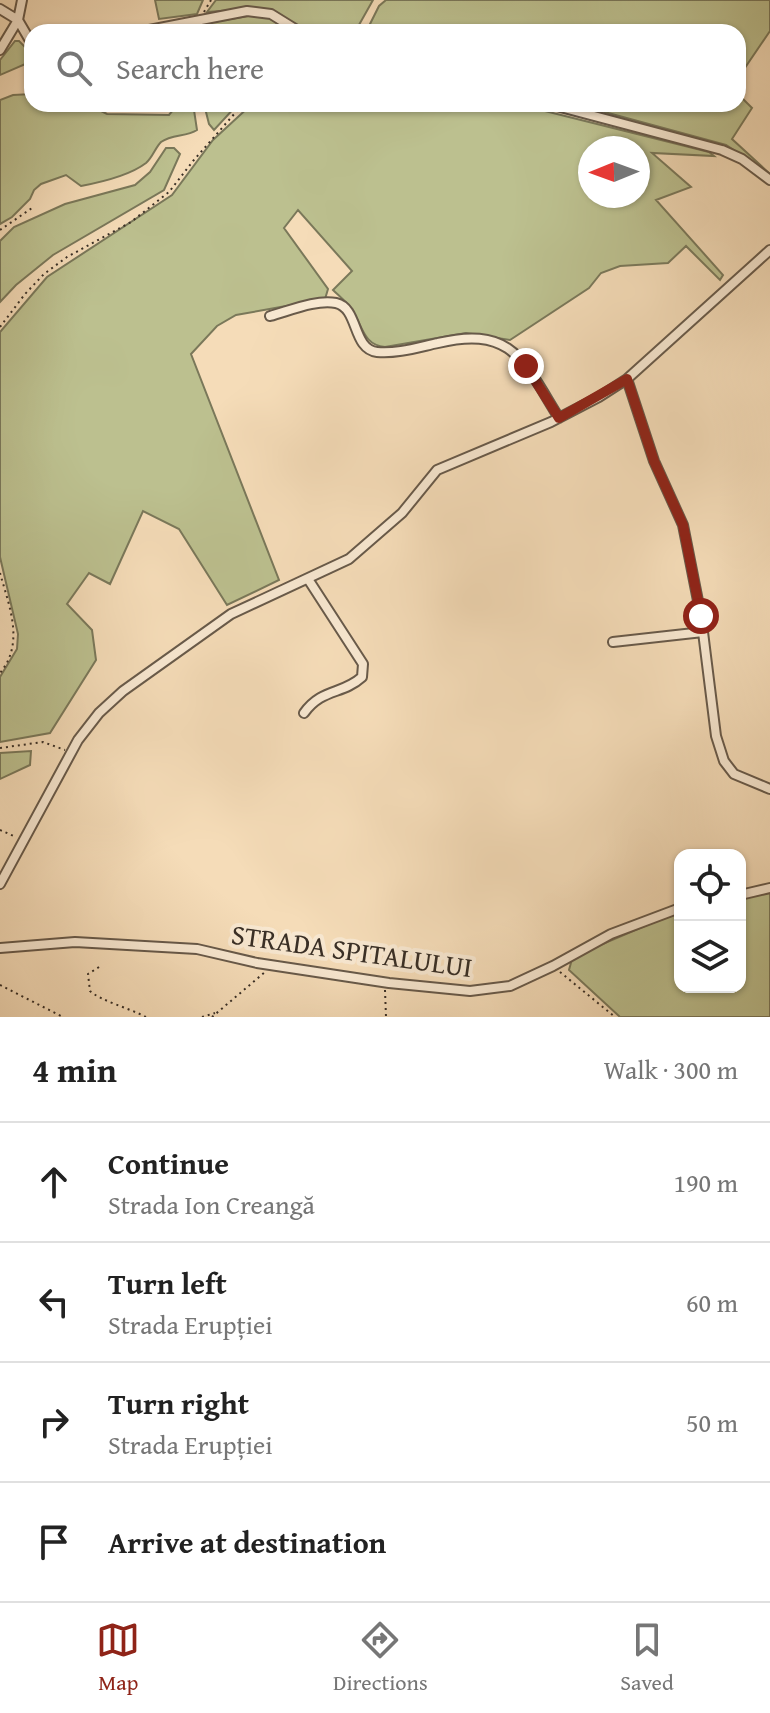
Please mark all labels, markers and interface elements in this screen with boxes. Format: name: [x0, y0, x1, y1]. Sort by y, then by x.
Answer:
search box: [24, 24, 746, 112]
icon: search: [52, 46, 96, 90]
text: Search here: [116, 46, 264, 90]
north arrow: [578, 136, 650, 208]
route end: [508, 348, 544, 384]
route start: [683, 598, 719, 634]
map controls: [674, 849, 746, 993]
button: locate: [674, 849, 746, 921]
street label: STRADA SPITALULUI: [229, 913, 475, 987]
button: layers: [674, 921, 746, 993]
text: 4 min: [32, 1045, 117, 1094]
text: Walk · 300 m: [604, 1050, 738, 1089]
text: Continue: [108, 1141, 229, 1185]
icon: ahead: [32, 1160, 76, 1204]
text: 190 m: [673, 1163, 738, 1202]
text: Strada Ion Creangă: [108, 1185, 315, 1224]
text: Turn left: [108, 1261, 227, 1305]
icon: left: [32, 1280, 76, 1324]
text: 60 m: [686, 1283, 738, 1322]
text: Strada Erupției: [108, 1305, 272, 1344]
text: Turn right: [108, 1381, 249, 1425]
icon: right: [32, 1400, 76, 1444]
text: 50 m: [686, 1403, 738, 1442]
text: Strada Erupției: [108, 1425, 272, 1464]
icon: arrive: [32, 1520, 76, 1564]
text: Arrive at destination: [108, 1520, 386, 1564]
tab: Map: [96, 1618, 140, 1698]
tab: Directions: [333, 1618, 428, 1698]
tab: Saved: [620, 1618, 674, 1698]

